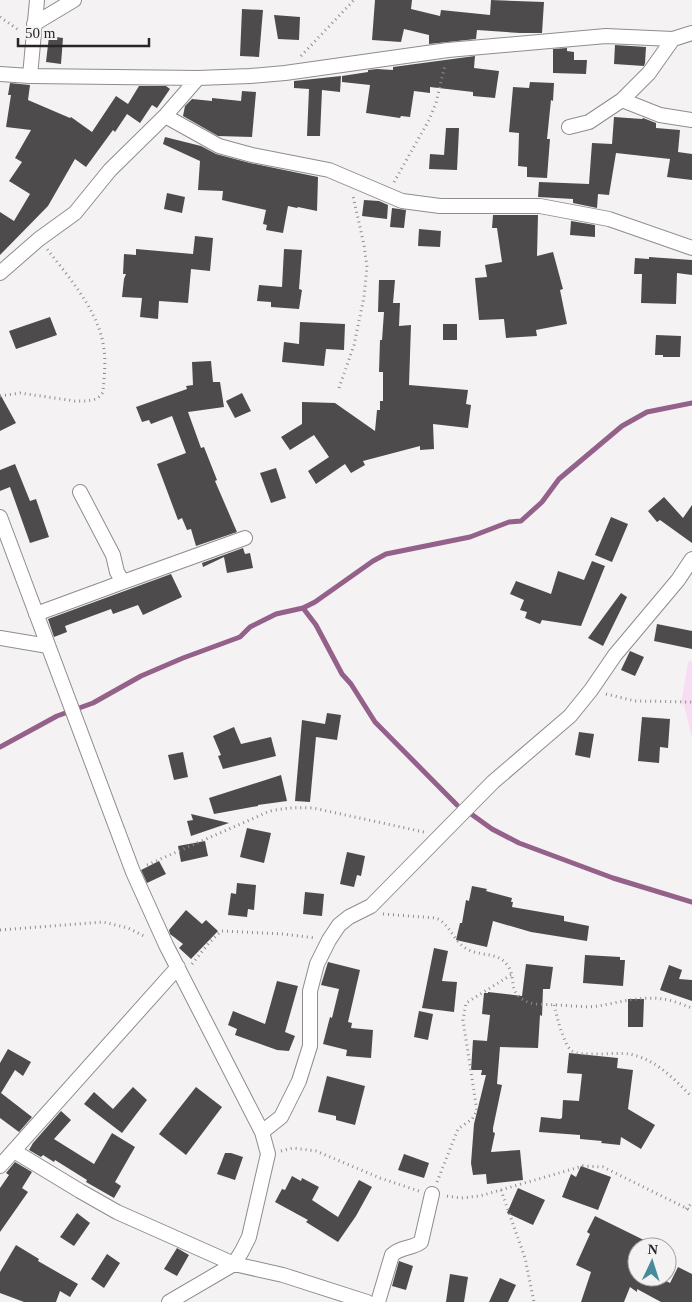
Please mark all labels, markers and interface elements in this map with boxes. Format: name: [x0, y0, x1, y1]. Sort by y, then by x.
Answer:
scale bar: [18, 15, 149, 47]
text: 50 m: [25, 25, 56, 41]
north arrow: [627, 1237, 677, 1287]
text: N: [647, 1242, 658, 1257]

